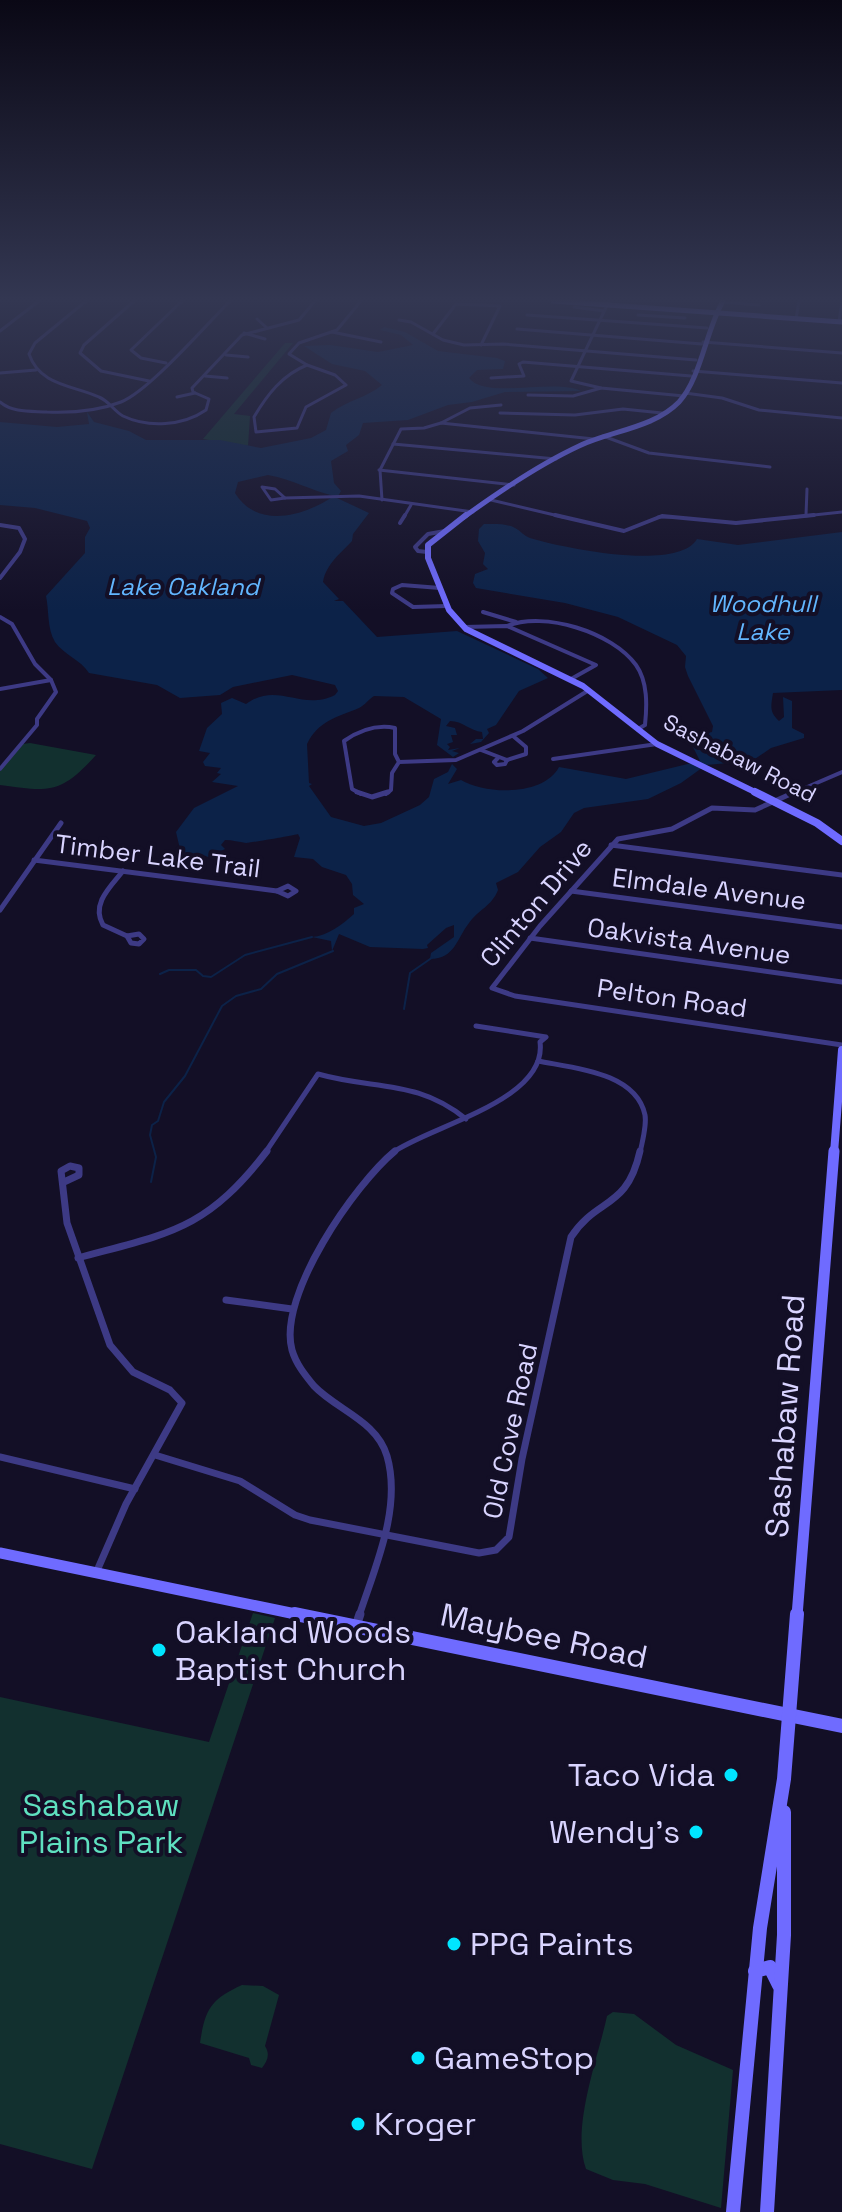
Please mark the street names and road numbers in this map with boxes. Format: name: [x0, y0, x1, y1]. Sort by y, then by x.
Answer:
street label: Sashabaw Road: [659, 707, 821, 809]
street label: Timber Lake Trail: [53, 827, 263, 885]
street label: Clinton Drive: [472, 832, 600, 974]
street label: Elmdale Avenue: [610, 860, 808, 918]
street label: Oakvista Avenue: [585, 910, 793, 972]
street label: Pelton Road: [595, 971, 749, 1025]
street label: Sashabaw Road: [757, 1293, 813, 1539]
street label: Old Cove Road: [475, 1340, 545, 1522]
street label: Maybee Road: [437, 1595, 651, 1677]

